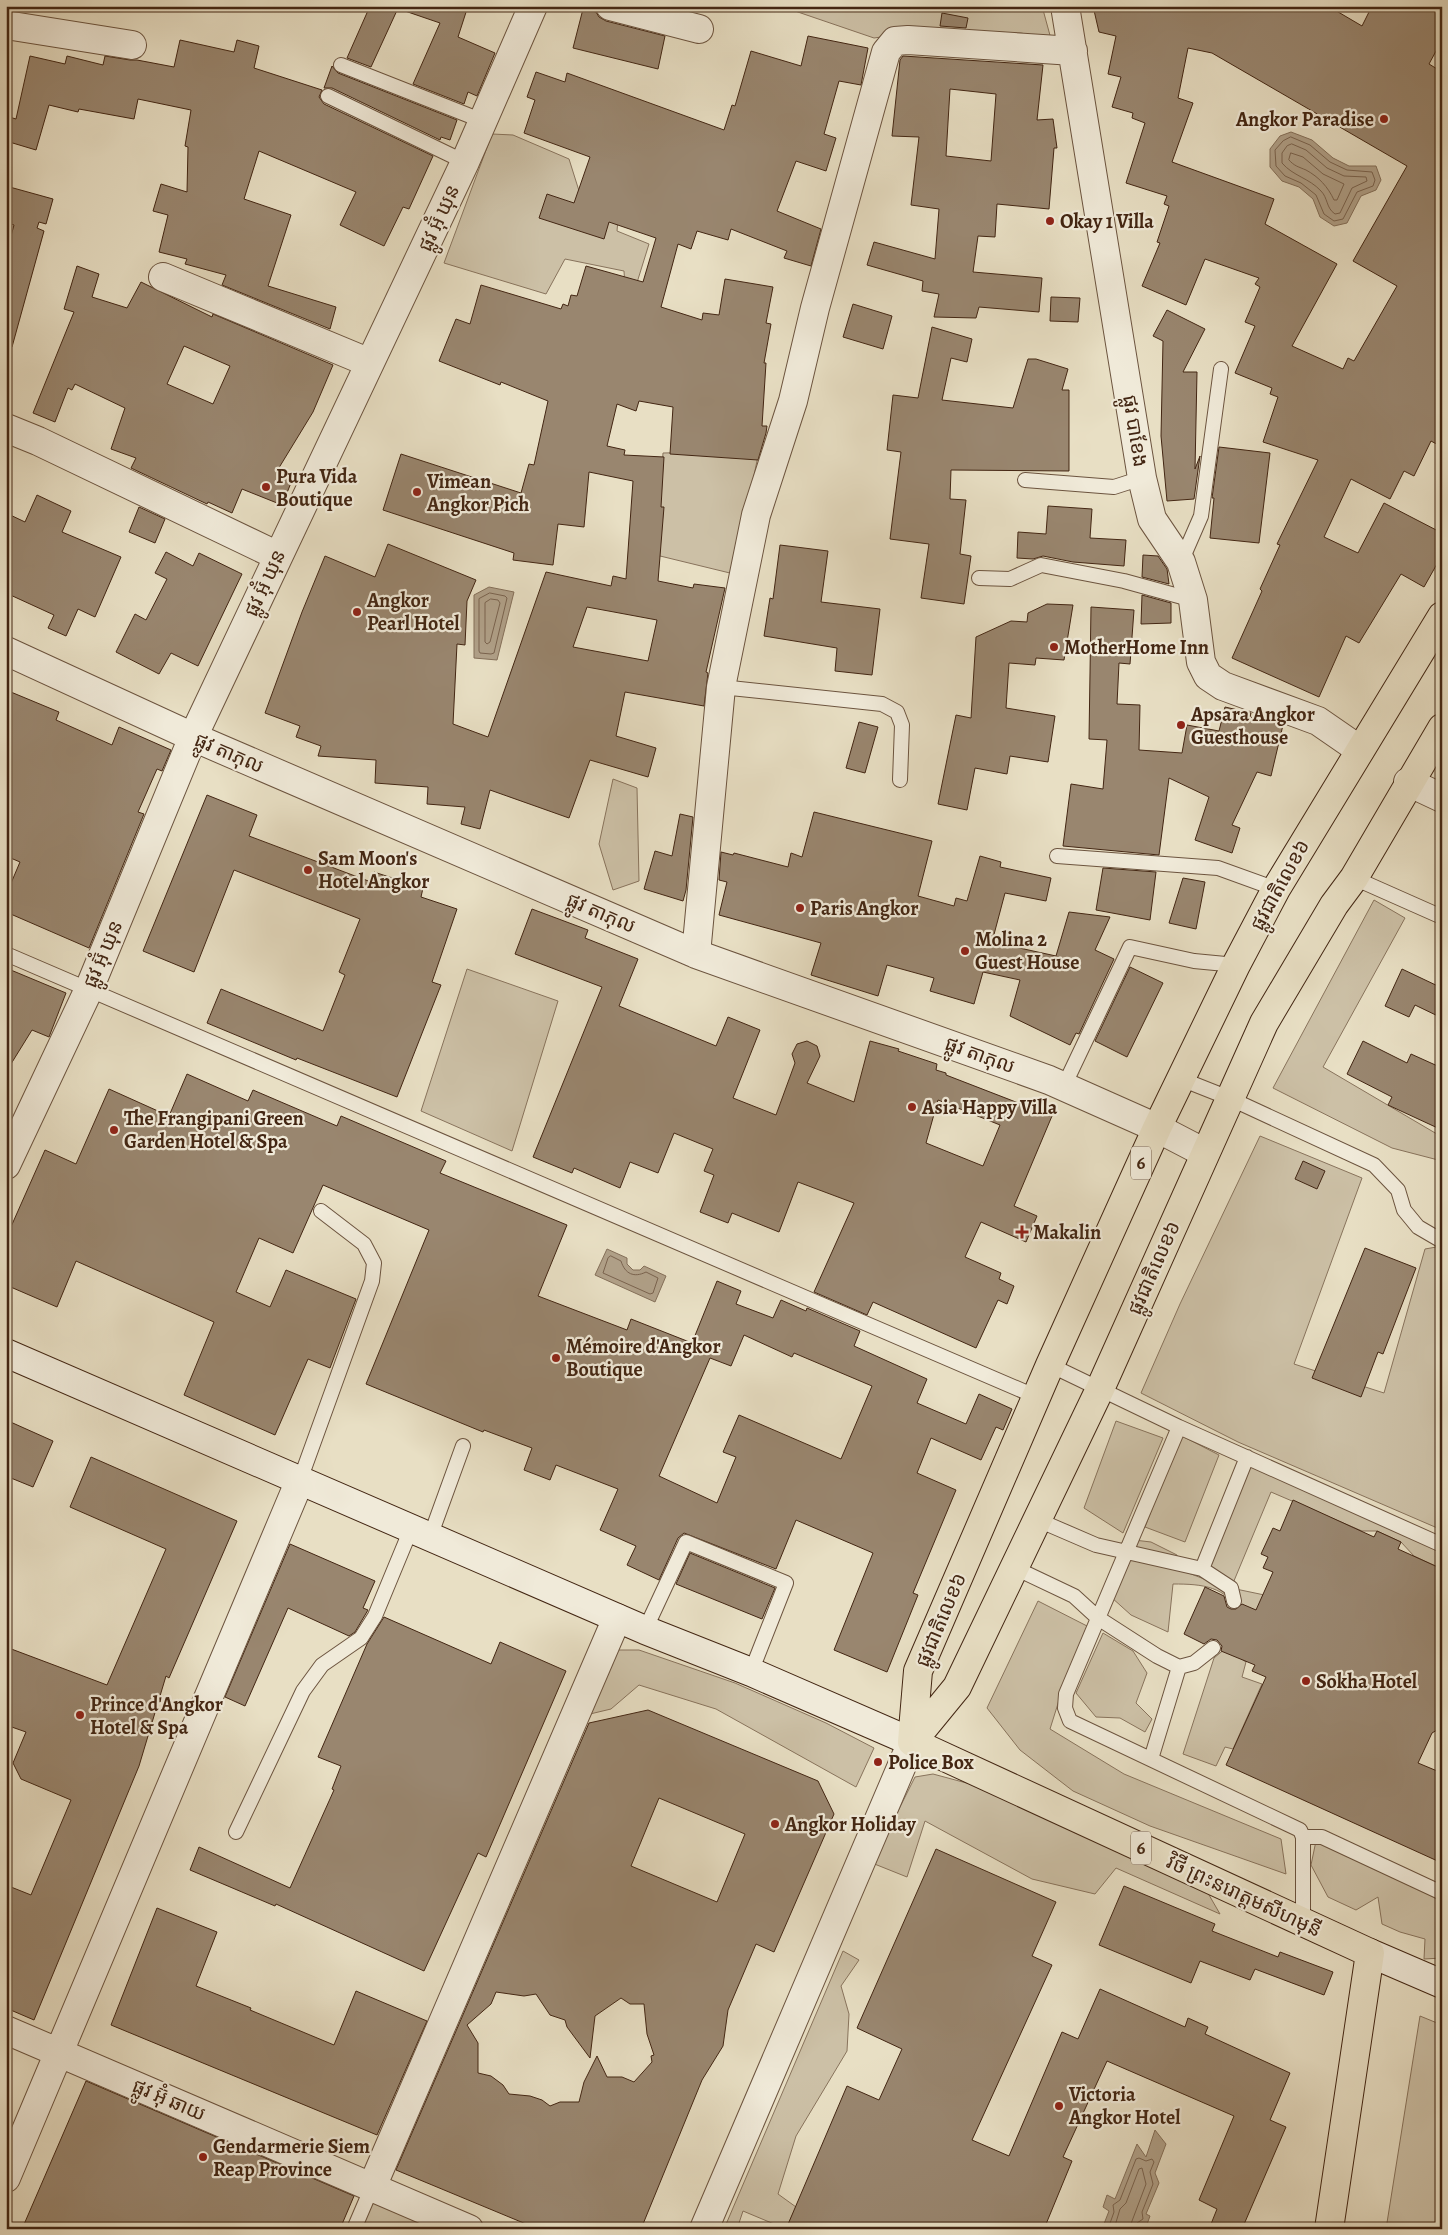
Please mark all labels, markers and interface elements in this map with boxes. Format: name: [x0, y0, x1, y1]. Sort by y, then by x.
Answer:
place label: Angkor Paradise: [1235, 106, 1374, 133]
marker: Angkor Paradise: [1378, 113, 1390, 125]
street label: ផ្លូវ អ៊ុំ ឃុន: [411, 180, 471, 258]
place label: Okay 1 Villa: [1060, 208, 1154, 235]
marker: Okay 1 Villa: [1044, 215, 1056, 227]
street label: ផ្លូវ បាខែង: [1111, 393, 1154, 470]
place label: Pura Vida Boutique: [276, 463, 358, 513]
place label: Vimean Angkor Pich: [426, 468, 529, 518]
marker: Pura Vida Boutique: [260, 481, 272, 493]
marker: Vimean Angkor Pich: [411, 486, 423, 498]
street label: ផ្លូវ អ៊ុំ ឃុន: [237, 545, 297, 623]
place label: Angkor Pearl Hotel: [366, 587, 460, 637]
marker: Angkor Pearl Hotel: [351, 606, 363, 618]
place label: MotherHome Inn: [1064, 634, 1209, 661]
marker: MotherHome Inn: [1048, 641, 1060, 653]
place label: Apsara Angkor Guesthouse: [1190, 701, 1315, 751]
marker: Apsara Angkor Guesthouse: [1175, 719, 1187, 731]
street label: ផ្លូវ តាភុល: [188, 726, 268, 784]
street label: ផ្លូវជាតិលេខ៦: [1244, 835, 1320, 938]
place label: Sam Moon's Hotel Angkor: [318, 845, 429, 895]
marker: Sam Moon's Hotel Angkor: [302, 864, 314, 876]
street label: ផ្លូវ តាភុល: [560, 886, 640, 944]
place label: Paris Angkor: [810, 895, 919, 922]
marker: Paris Angkor: [794, 902, 806, 914]
street label: ផ្លូវ អ៊ុំ ឃុន: [76, 916, 134, 994]
place label: Molina 2 Guest House: [975, 926, 1079, 976]
marker: Molina 2 Guest House: [959, 945, 971, 957]
street label: ផ្លូវ តាភុល: [939, 1030, 1019, 1085]
place label: Asia Happy Villa: [921, 1094, 1058, 1121]
marker: Asia Happy Villa: [906, 1101, 918, 1113]
place label: The Frangipani Green Garden Hotel & Spa: [124, 1105, 304, 1155]
marker: The Frangipani Green Garden Hotel & Spa: [108, 1124, 120, 1136]
road number: 6: [1131, 1146, 1151, 1180]
street label: ផ្លូវជាតិលេខ៦: [1121, 1217, 1191, 1321]
place label: Makalin: [1033, 1219, 1101, 1246]
marker: Makalin: [1015, 1225, 1029, 1239]
place label: Mémoire d'Angkor Boutique: [566, 1333, 721, 1383]
marker: Mémoire d'Angkor Boutique: [550, 1352, 562, 1364]
street label: ផ្លូវជាតិលេខ៦: [909, 1569, 978, 1673]
place label: Sokha Hotel: [1316, 1668, 1418, 1695]
marker: Sokha Hotel: [1300, 1675, 1312, 1687]
place label: Prince d'Angkor Hotel & Spa: [90, 1691, 223, 1741]
marker: Prince d'Angkor Hotel & Spa: [74, 1709, 86, 1721]
place label: Police Box: [888, 1749, 974, 1776]
marker: Police Box: [872, 1756, 884, 1768]
place label: Angkor Holiday: [784, 1811, 917, 1838]
marker: Angkor Holiday: [769, 1818, 781, 1830]
road number: 6: [1131, 1832, 1151, 1865]
street label: វិថី ព្រះនរោត្ដមសីហមុនី: [1162, 1848, 1326, 1944]
street label: ផ្លូវ អ៊ុំ ឆាយ: [126, 2071, 210, 2132]
place label: Victoria Angkor Hotel: [1068, 2081, 1181, 2131]
marker: Victoria Angkor Hotel: [1053, 2100, 1065, 2112]
place label: Gendarmerie Siem Reap Province: [213, 2133, 370, 2183]
marker: Gendarmerie Siem Reap Province: [197, 2151, 209, 2163]

